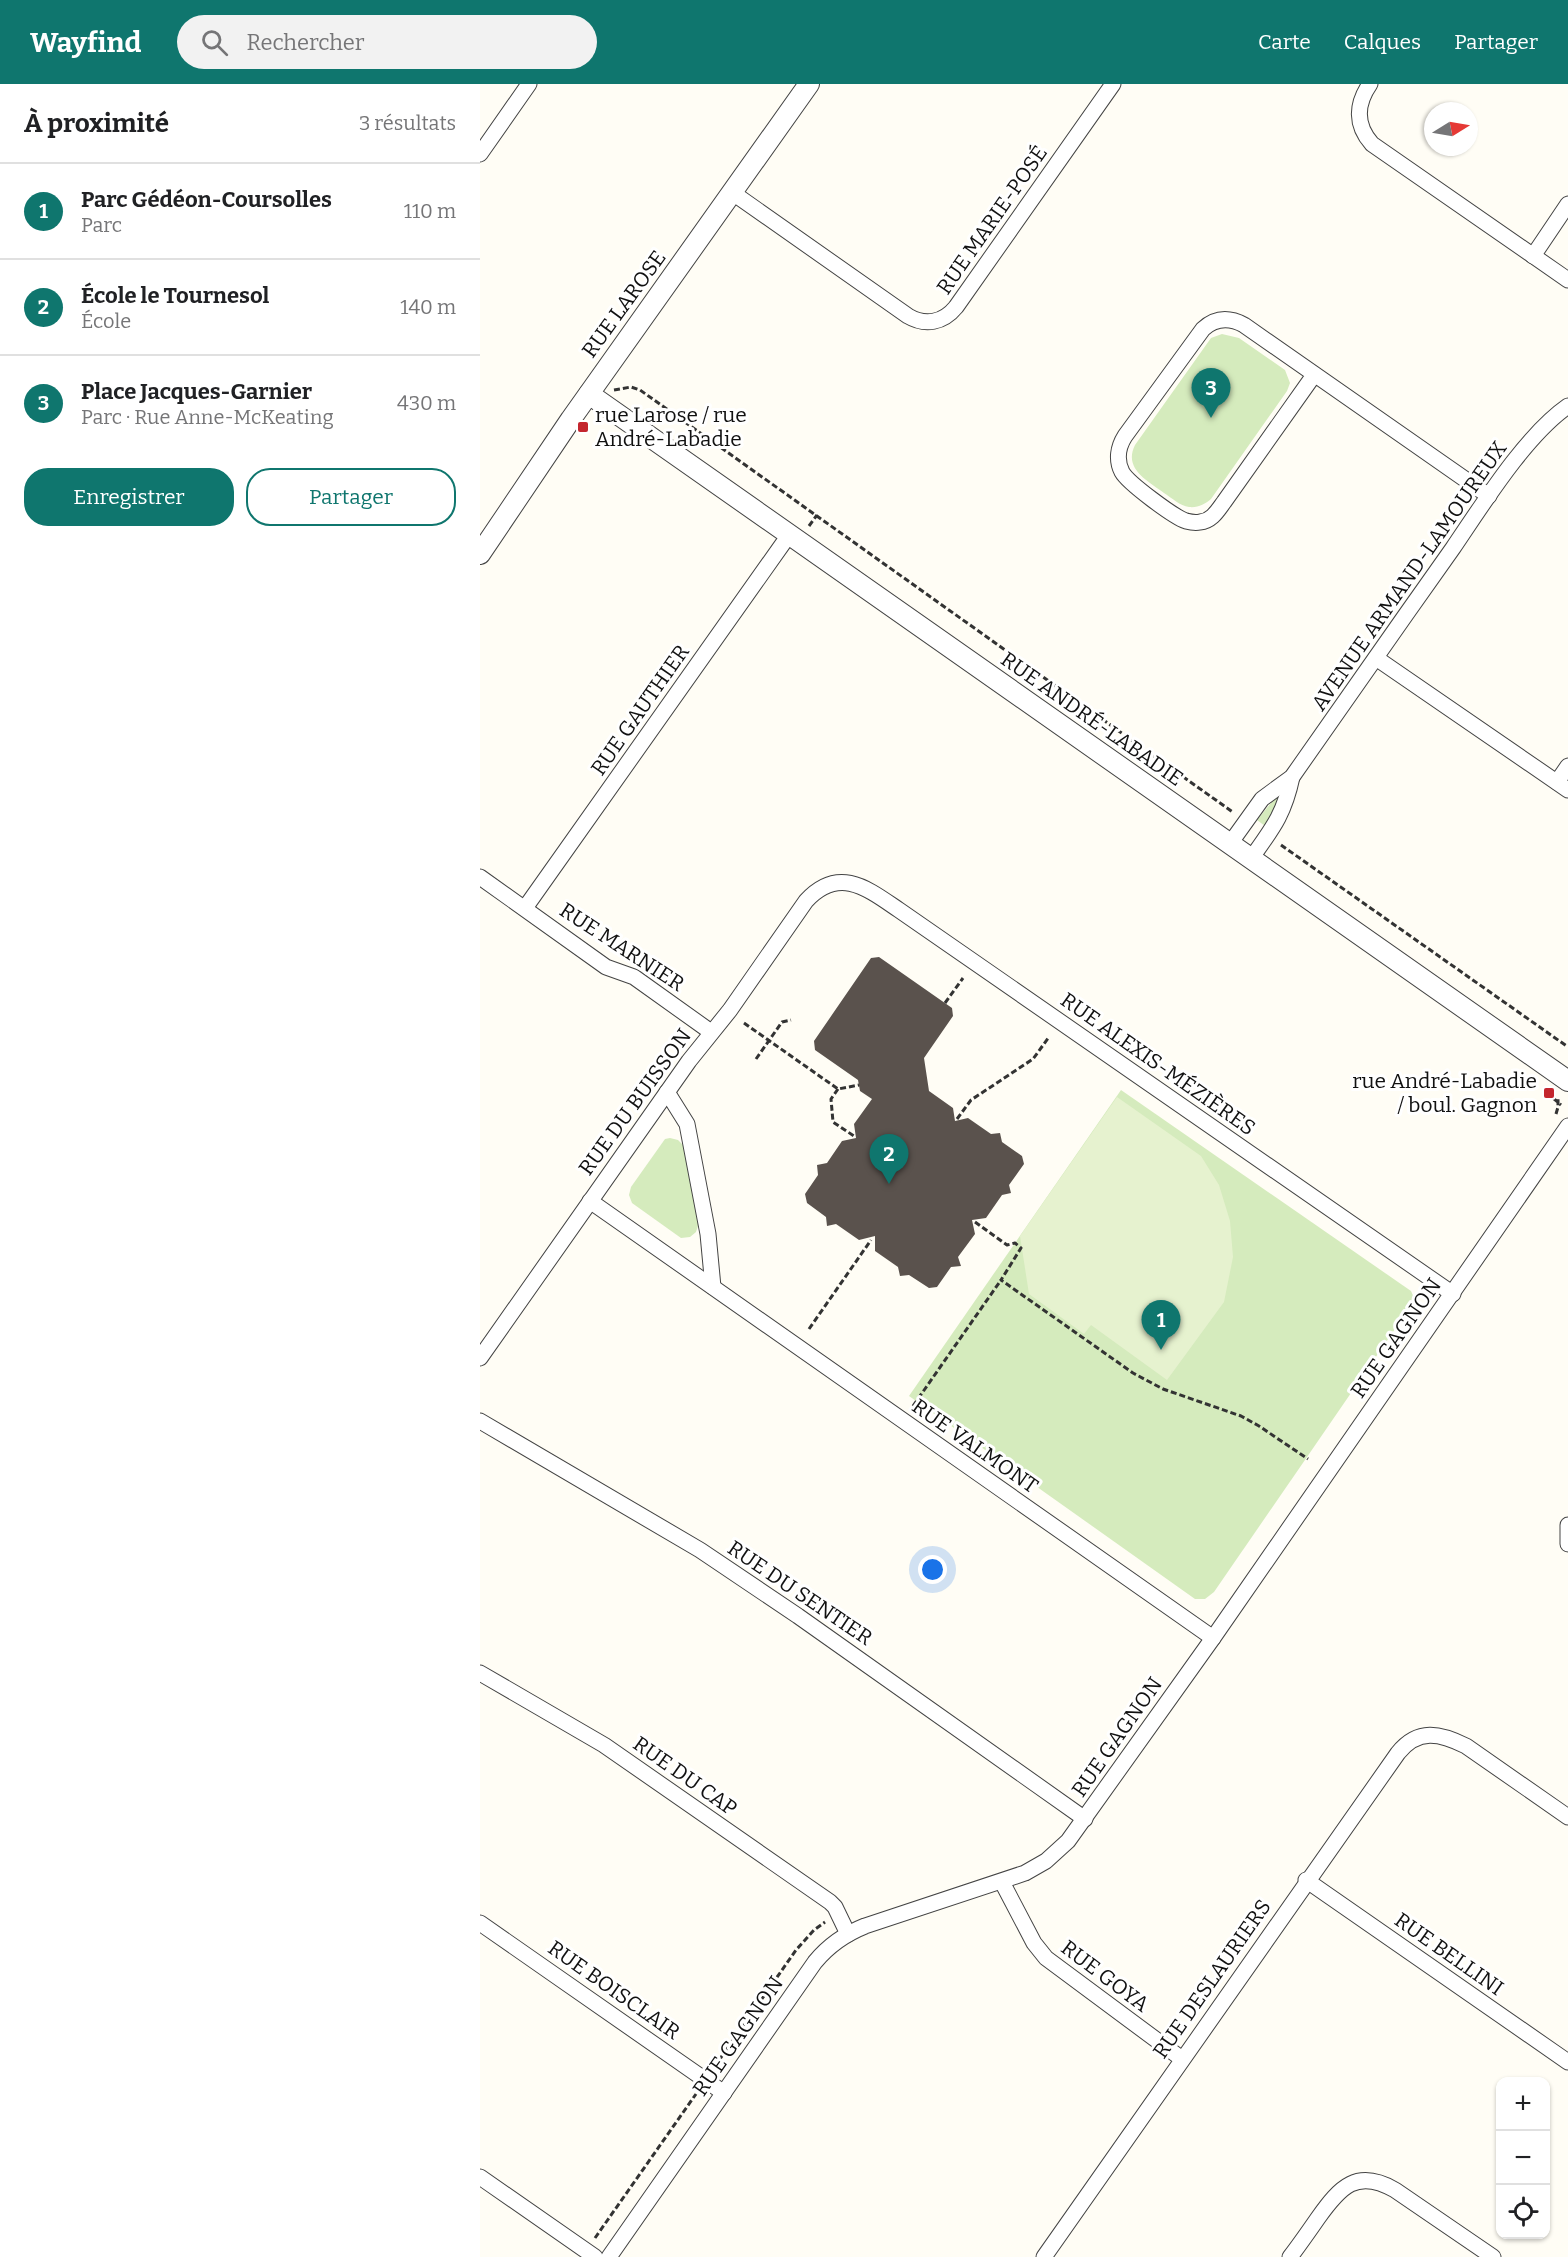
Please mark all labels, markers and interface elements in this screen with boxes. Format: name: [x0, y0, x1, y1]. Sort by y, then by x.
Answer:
search box: [177, 15, 597, 69]
text: Wayfind: [30, 26, 141, 59]
icon: search: [198, 26, 231, 59]
text: Rechercher: [246, 29, 365, 56]
text: Carte: [1258, 29, 1311, 55]
text: Calques: [1344, 29, 1421, 55]
text: Partager: [1454, 29, 1538, 55]
north arrow: [1424, 102, 1478, 156]
text: À proximité: [24, 108, 169, 139]
text: 3 résultats: [359, 111, 456, 135]
street label: RUE MARIE-POSÉ: [931, 141, 1053, 299]
text: Parc Gédéon-Coursolles: [81, 186, 332, 213]
text: 1: [39, 199, 48, 223]
text: 110 m: [404, 199, 456, 223]
text: Parc: [81, 213, 122, 237]
street label: RUE LAROSE: [576, 245, 672, 363]
text: École le Tournesol: [81, 282, 269, 309]
text: 2: [38, 295, 49, 319]
text: 140 m: [400, 295, 456, 319]
text: École: [81, 309, 131, 333]
pin: 3: [1192, 368, 1230, 418]
text: Place Jacques-Garnier: [81, 378, 312, 405]
text: 3: [38, 391, 49, 415]
text: 430 m: [397, 391, 456, 415]
place label: rue Larose / rue André-Labadie: [595, 402, 747, 452]
text: Parc · Rue Anne-McKeating: [81, 405, 334, 429]
marker: rue Larose / rue André-Labadie: [576, 420, 590, 434]
street label: AVENUE ARMAND-LAMOUREUX: [1306, 436, 1512, 716]
button: Enregistrer: [24, 468, 234, 526]
button: Partager: [246, 468, 456, 526]
street label: RUE GAUTHIER: [585, 639, 695, 780]
street label: RUE ANDRÉ-LABADIE: [996, 646, 1188, 792]
street label: RUE MARNIER: [555, 897, 689, 997]
street label: RUE ALEXIS-MÉZIÈRES: [1056, 987, 1260, 1141]
street label: RUE DU BUISSON: [573, 1024, 697, 1180]
place label: rue André-Labadie / boul. Gagnon: [1352, 1068, 1537, 1118]
marker: rue André-Labadie / boul. Gagnon: [1542, 1086, 1556, 1100]
pin: 2: [870, 1134, 908, 1184]
street label: RUE GAGNON: [1345, 1273, 1447, 1403]
pin: 1: [1142, 1300, 1180, 1350]
street label: RUE VALMONT: [907, 1393, 1043, 1499]
street label: RUE DU SENTIER: [723, 1535, 877, 1651]
your location: [918, 1555, 947, 1584]
street label: RUE GAGNON: [1066, 1672, 1168, 1802]
street label: RUE DU CAP: [628, 1731, 742, 1821]
street label: RUE DESLAURIERS: [1147, 1895, 1277, 2063]
street label: RUE BELLINI: [1390, 1907, 1508, 2001]
street label: RUE BOISCLAIR: [543, 1935, 685, 2045]
street label: RUE GOYA: [1056, 1935, 1154, 2018]
street label: RUE GAGNON: [687, 1971, 789, 2101]
map controls: [1496, 2077, 1550, 2239]
button: +: [1496, 2077, 1550, 2131]
button: −: [1496, 2131, 1550, 2185]
button: locate: [1496, 2185, 1550, 2239]

